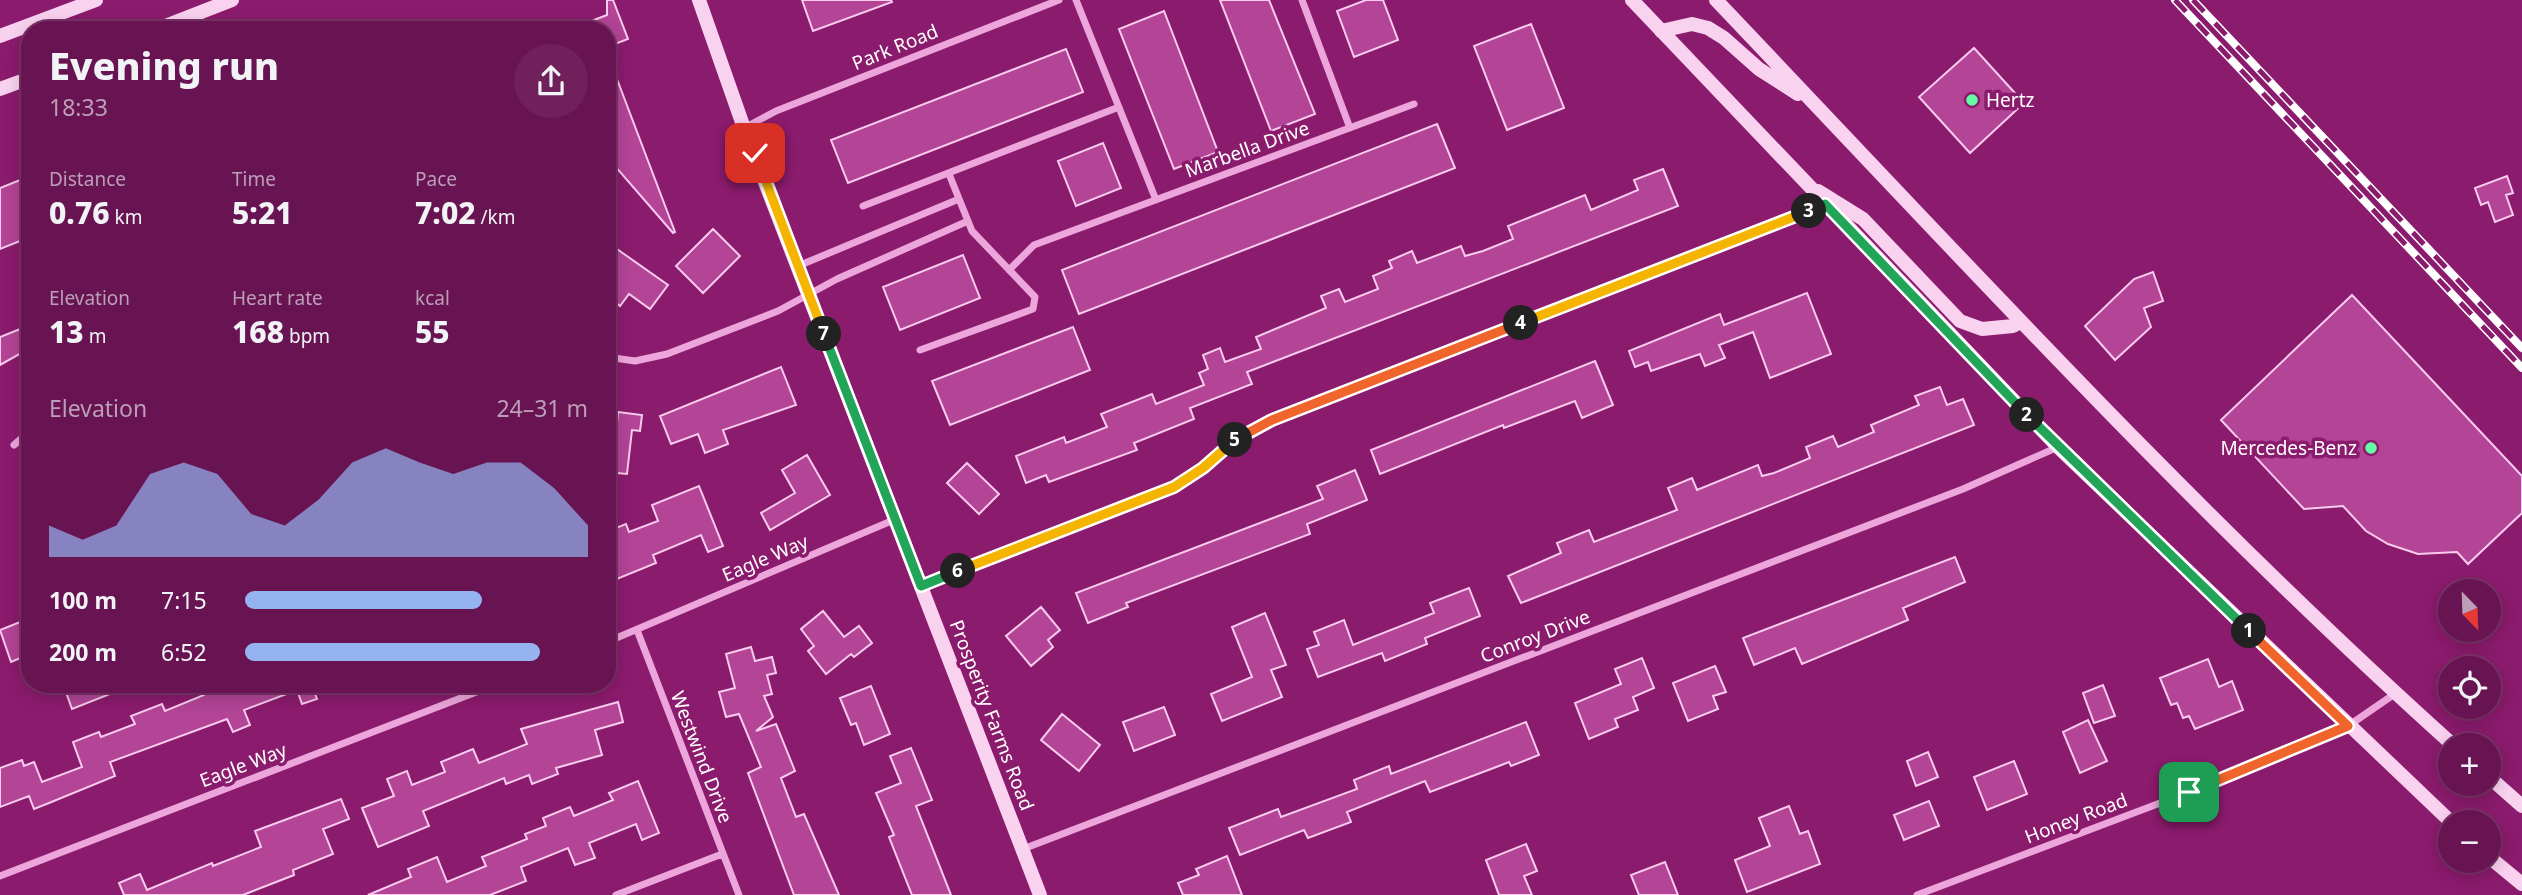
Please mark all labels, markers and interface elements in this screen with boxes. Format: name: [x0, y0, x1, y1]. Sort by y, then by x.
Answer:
street label: Park Road: [848, 18, 942, 76]
text: Evening run: [49, 39, 279, 91]
button: share: [514, 44, 588, 118]
place label: Hertz: [1986, 87, 2035, 113]
text: 18:33: [49, 91, 108, 123]
marker: Hertz: [1964, 92, 1980, 108]
street label: Marbella Drive: [1181, 114, 1313, 184]
pin: [725, 123, 785, 183]
icon: check: [736, 134, 774, 172]
text: Distance: [49, 166, 126, 192]
text: Time: [232, 166, 276, 192]
text: Pace: [415, 166, 457, 192]
text: 0.76: [49, 192, 110, 233]
text: 5:21: [232, 192, 293, 233]
text: 7:02: [415, 192, 476, 233]
pin: 3: [1792, 194, 1826, 228]
text: 3: [1803, 197, 1814, 223]
text: km: [110, 204, 142, 230]
text: /km: [476, 204, 516, 230]
text: Elevation: [49, 285, 130, 311]
text: Heart rate: [232, 285, 323, 311]
text: kcal: [415, 285, 450, 311]
pin: 4: [1504, 306, 1538, 340]
text: 4: [1515, 309, 1526, 335]
text: 13: [49, 311, 84, 352]
text: 168: [232, 311, 284, 352]
text: 55: [415, 311, 450, 352]
pin: 7: [806, 316, 842, 352]
text: 7: [818, 320, 829, 346]
text: m: [84, 323, 106, 349]
text: bpm: [284, 323, 330, 349]
text: Elevation: [49, 392, 147, 424]
text: 24–31 m: [496, 392, 588, 424]
pin: 2: [2010, 398, 2044, 432]
text: 2: [2021, 401, 2032, 427]
pin: 5: [1218, 422, 1252, 458]
text: 5: [1229, 426, 1240, 452]
place label: Mercedes-Benz: [2220, 435, 2357, 461]
marker: Mercedes-Benz: [2363, 440, 2379, 456]
street label: Eagle Way: [718, 528, 812, 588]
pin: 6: [940, 554, 976, 588]
text: 6: [952, 557, 963, 583]
north arrow: [2438, 579, 2501, 642]
map controls: [2438, 579, 2501, 873]
text: 100 m: [49, 584, 117, 616]
text: 7:15: [161, 584, 207, 616]
street label: Conroy Drive: [1476, 603, 1594, 669]
pin: 1: [2232, 614, 2266, 648]
street label: Prosperity Farms Road: [944, 616, 1040, 814]
text: 1: [2243, 617, 2254, 643]
text: 200 m: [49, 636, 117, 668]
text: 6:52: [161, 636, 207, 668]
button: locate: [2438, 656, 2501, 719]
street label: Westwind Drive: [665, 687, 739, 827]
button: +: [2438, 733, 2501, 796]
street label: Eagle Way: [196, 736, 290, 793]
pin: [2159, 762, 2219, 822]
icon: arrive: [2170, 773, 2208, 811]
street label: Honey Road: [2021, 787, 2131, 849]
button: −: [2438, 810, 2501, 873]

